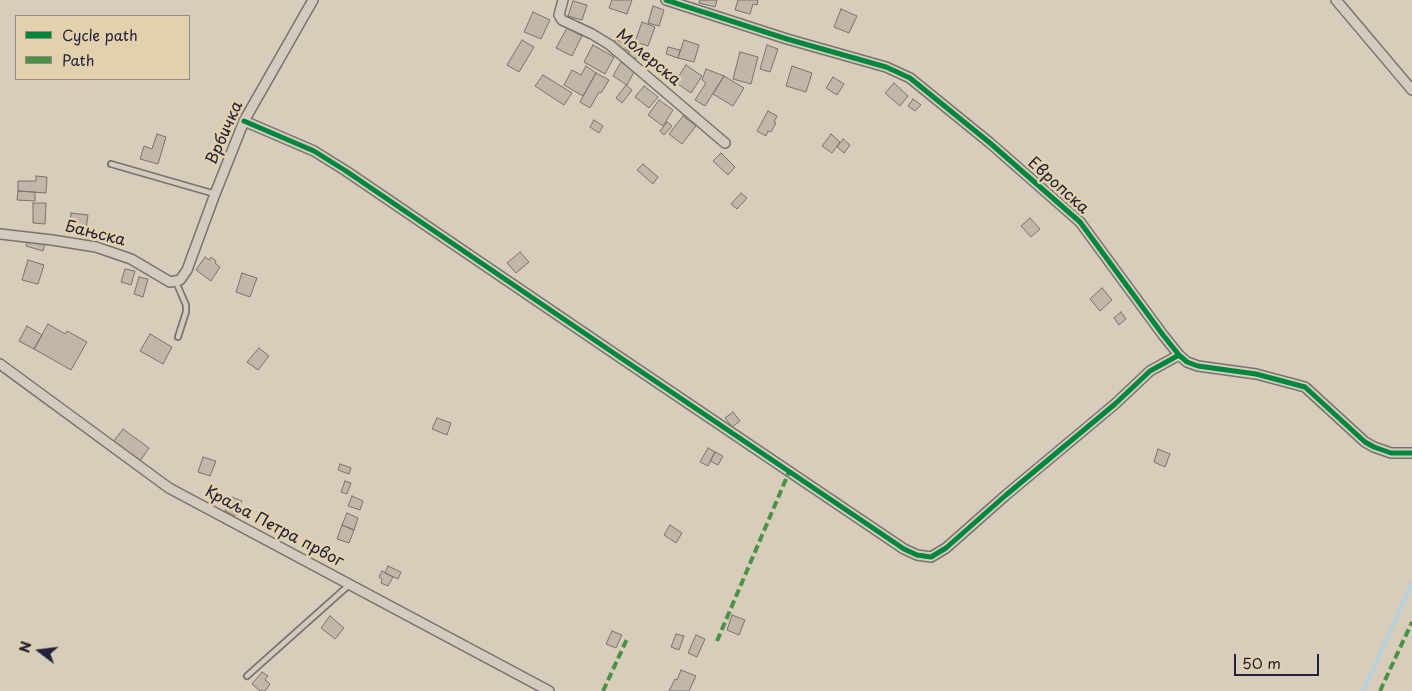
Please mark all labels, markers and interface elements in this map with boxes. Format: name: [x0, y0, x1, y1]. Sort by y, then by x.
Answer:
legend: [15, 15, 190, 80]
text: Cycle path: [62, 23, 138, 46]
street label: Молерска: [612, 26, 684, 90]
text: Path: [62, 48, 94, 71]
street label: Врбичка: [203, 98, 247, 168]
street label: Европска: [1024, 154, 1092, 218]
street label: Бањска: [63, 217, 127, 251]
street label: Краља Петра првог: [201, 482, 347, 572]
north arrow: [15, 626, 65, 676]
text: N: [13, 639, 37, 655]
scale bar: [1237, 644, 1322, 676]
text: 50 m: [1242, 651, 1281, 674]

